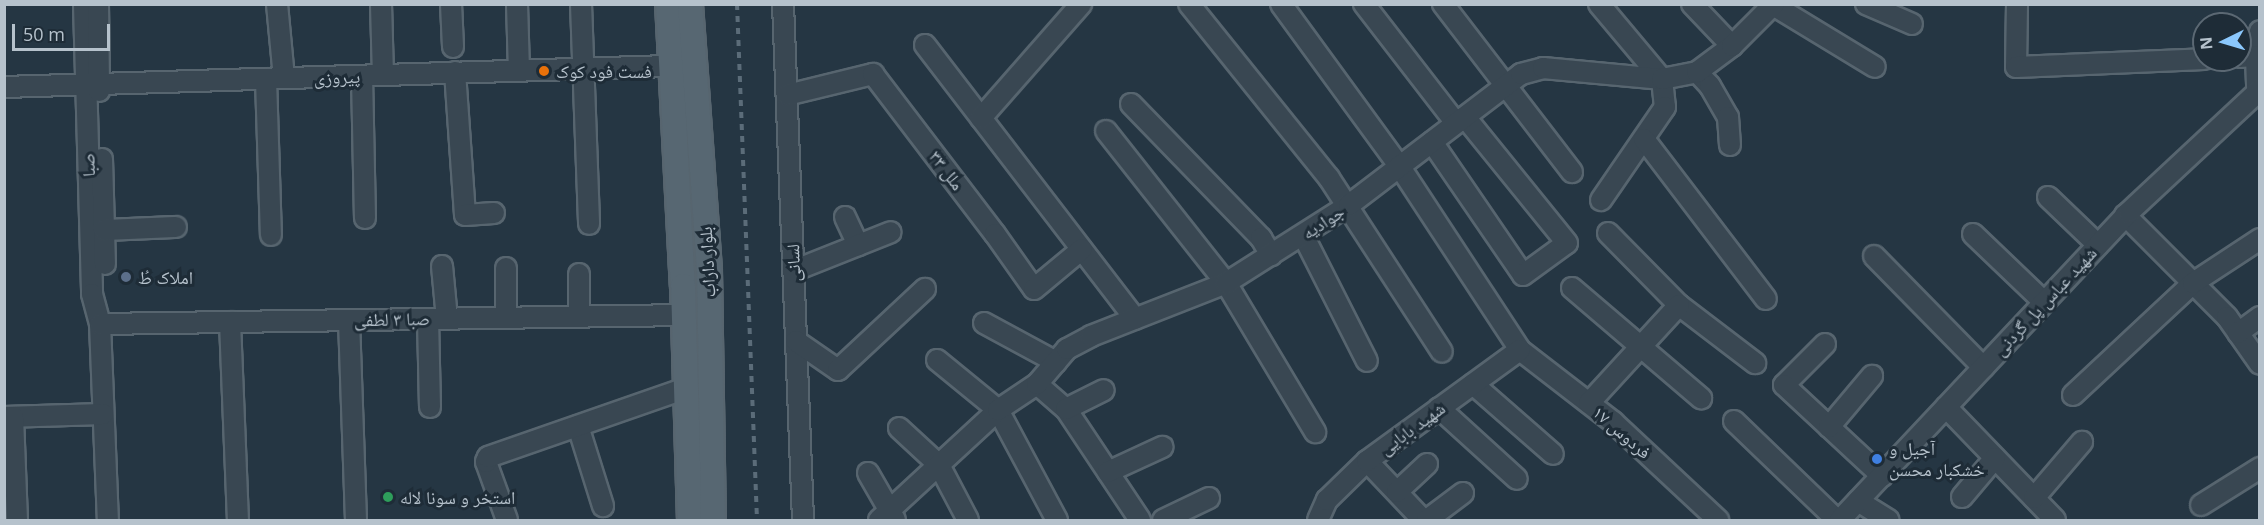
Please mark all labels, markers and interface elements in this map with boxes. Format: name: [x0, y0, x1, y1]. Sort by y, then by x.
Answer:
scale bar: [15, 12, 112, 50]
north arrow: [2192, 12, 2252, 72]
text: 50 m: [23, 22, 65, 46]
text: N: [2195, 36, 2218, 51]
place label: فست فود کوک: [556, 60, 652, 82]
marker: فست فود کوک: [537, 64, 551, 78]
street label: پیروزی: [313, 65, 361, 89]
street label: ملل ۳۳: [925, 146, 969, 194]
street label: صبا: [77, 153, 99, 177]
street label: جوادیه: [1298, 200, 1348, 244]
street label: بلوار داراب: [694, 226, 720, 298]
street label: شهید عباس پل گردنی: [1989, 242, 2101, 360]
street label: لسانی: [782, 244, 804, 282]
place label: املاک طُ: [138, 266, 193, 288]
marker: املاک طُ: [119, 270, 133, 284]
street label: صبا ۳ لطفی: [354, 308, 430, 330]
street label: شهید بابایی: [1375, 397, 1449, 459]
street label: فردوس ۱۷: [1589, 401, 1655, 463]
place label: آجیل و خشکبار محسن: [1889, 438, 1985, 480]
marker: آجیل و خشکبار محسن: [1870, 452, 1884, 466]
place label: استخر و سونا لاله: [400, 486, 515, 508]
marker: استخر و سونا لاله: [381, 490, 395, 504]

